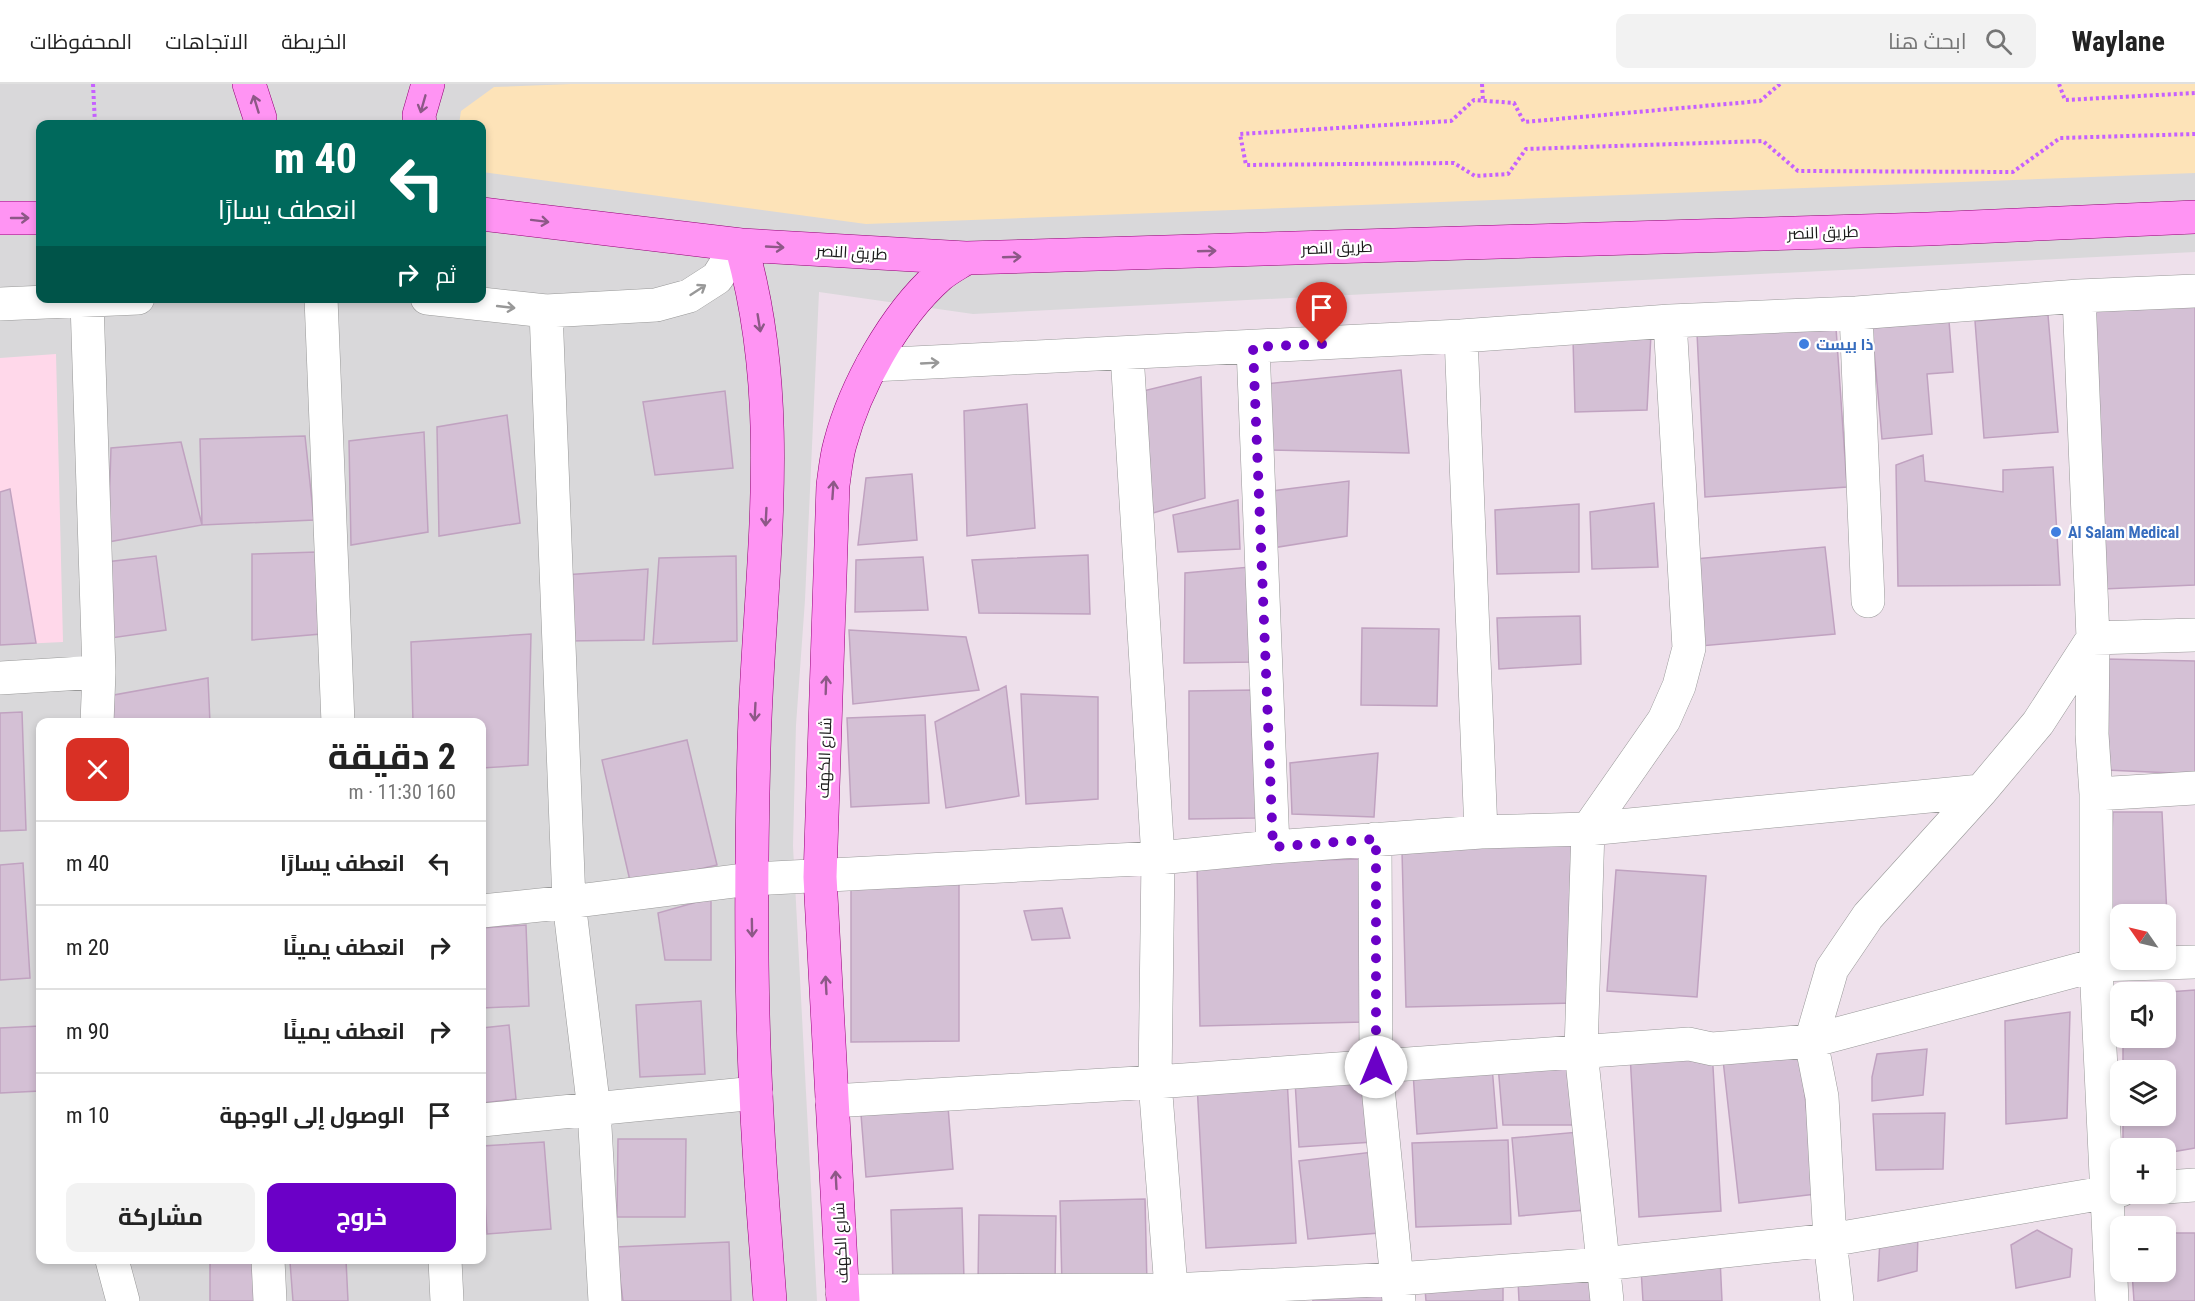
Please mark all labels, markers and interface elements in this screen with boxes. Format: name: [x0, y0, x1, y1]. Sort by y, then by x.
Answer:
search box: [1616, 14, 2036, 68]
icon: search: [1982, 25, 2015, 58]
text: Waylane: [2072, 25, 2165, 58]
text: ابحث هنا: [1888, 29, 1967, 54]
text: المحفوظات: [30, 30, 132, 54]
text: الاتجاهات: [165, 30, 248, 54]
text: الخريطة: [281, 30, 347, 54]
one-way arrow: [416, 94, 428, 113]
one-way arrow: [250, 95, 261, 114]
text: 40 m: [274, 134, 357, 183]
icon: left: [378, 144, 456, 222]
text: انعطف يسارًا: [218, 194, 357, 226]
one-way arrow: [10, 212, 30, 224]
one-way arrow: [529, 215, 549, 226]
street label: طريق النصر: [1786, 222, 1859, 244]
street label: طريق النصر: [1300, 237, 1373, 259]
street label: طريق النصر: [815, 241, 888, 265]
one-way arrow: [765, 242, 785, 253]
one-way arrow: [1196, 245, 1216, 257]
one-way arrow: [1001, 251, 1021, 263]
icon: right: [391, 258, 424, 291]
text: ثم: [436, 263, 456, 288]
pin: [1296, 282, 1347, 344]
one-way arrow: [689, 284, 706, 296]
icon: arrive: [1305, 291, 1338, 324]
one-way arrow: [495, 302, 515, 313]
one-way arrow: [754, 313, 765, 332]
place label: ذا بيست: [1816, 335, 1874, 354]
marker: ذا بيست: [1797, 337, 1811, 351]
one-way arrow: [920, 357, 940, 368]
one-way arrow: [827, 481, 838, 501]
one-way arrow: [760, 507, 771, 527]
place label: Al Salam Medical: [2068, 523, 2179, 542]
marker: Al Salam Medical: [2049, 525, 2063, 539]
one-way arrow: [820, 676, 832, 696]
one-way arrow: [750, 701, 761, 721]
street label: شارع الكهف: [814, 717, 837, 799]
text: 2 دقيقة: [328, 736, 456, 778]
button: close: [66, 738, 129, 801]
text: 160 m · 11:30: [349, 780, 456, 804]
icon: left: [423, 847, 456, 880]
text: 40 m: [66, 851, 109, 876]
text: انعطف يسارًا: [280, 851, 405, 876]
north arrow: [2110, 904, 2176, 970]
map controls: [2110, 904, 2176, 1282]
one-way arrow: [746, 917, 758, 937]
icon: right: [423, 931, 456, 964]
text: 20 m: [66, 935, 109, 960]
text: انعطف يمينًا: [283, 935, 405, 960]
one-way arrow: [820, 975, 831, 995]
button: sound: [2110, 982, 2176, 1048]
icon: right: [423, 1015, 456, 1048]
text: 90 m: [66, 1019, 109, 1044]
text: انعطف يمينًا: [283, 1019, 405, 1044]
position arrow: [1344, 1035, 1408, 1099]
button: layers: [2110, 1060, 2176, 1126]
icon: arrive: [423, 1099, 456, 1132]
text: 10 m: [66, 1103, 109, 1128]
text: الوصول إلى الوجهة: [220, 1103, 405, 1128]
button: +: [2110, 1138, 2176, 1204]
one-way arrow: [831, 1170, 842, 1190]
button: مشاركة: [66, 1183, 255, 1252]
button: خروج: [267, 1183, 456, 1252]
street label: شارع الكهف: [829, 1202, 854, 1284]
button: −: [2110, 1216, 2176, 1282]

